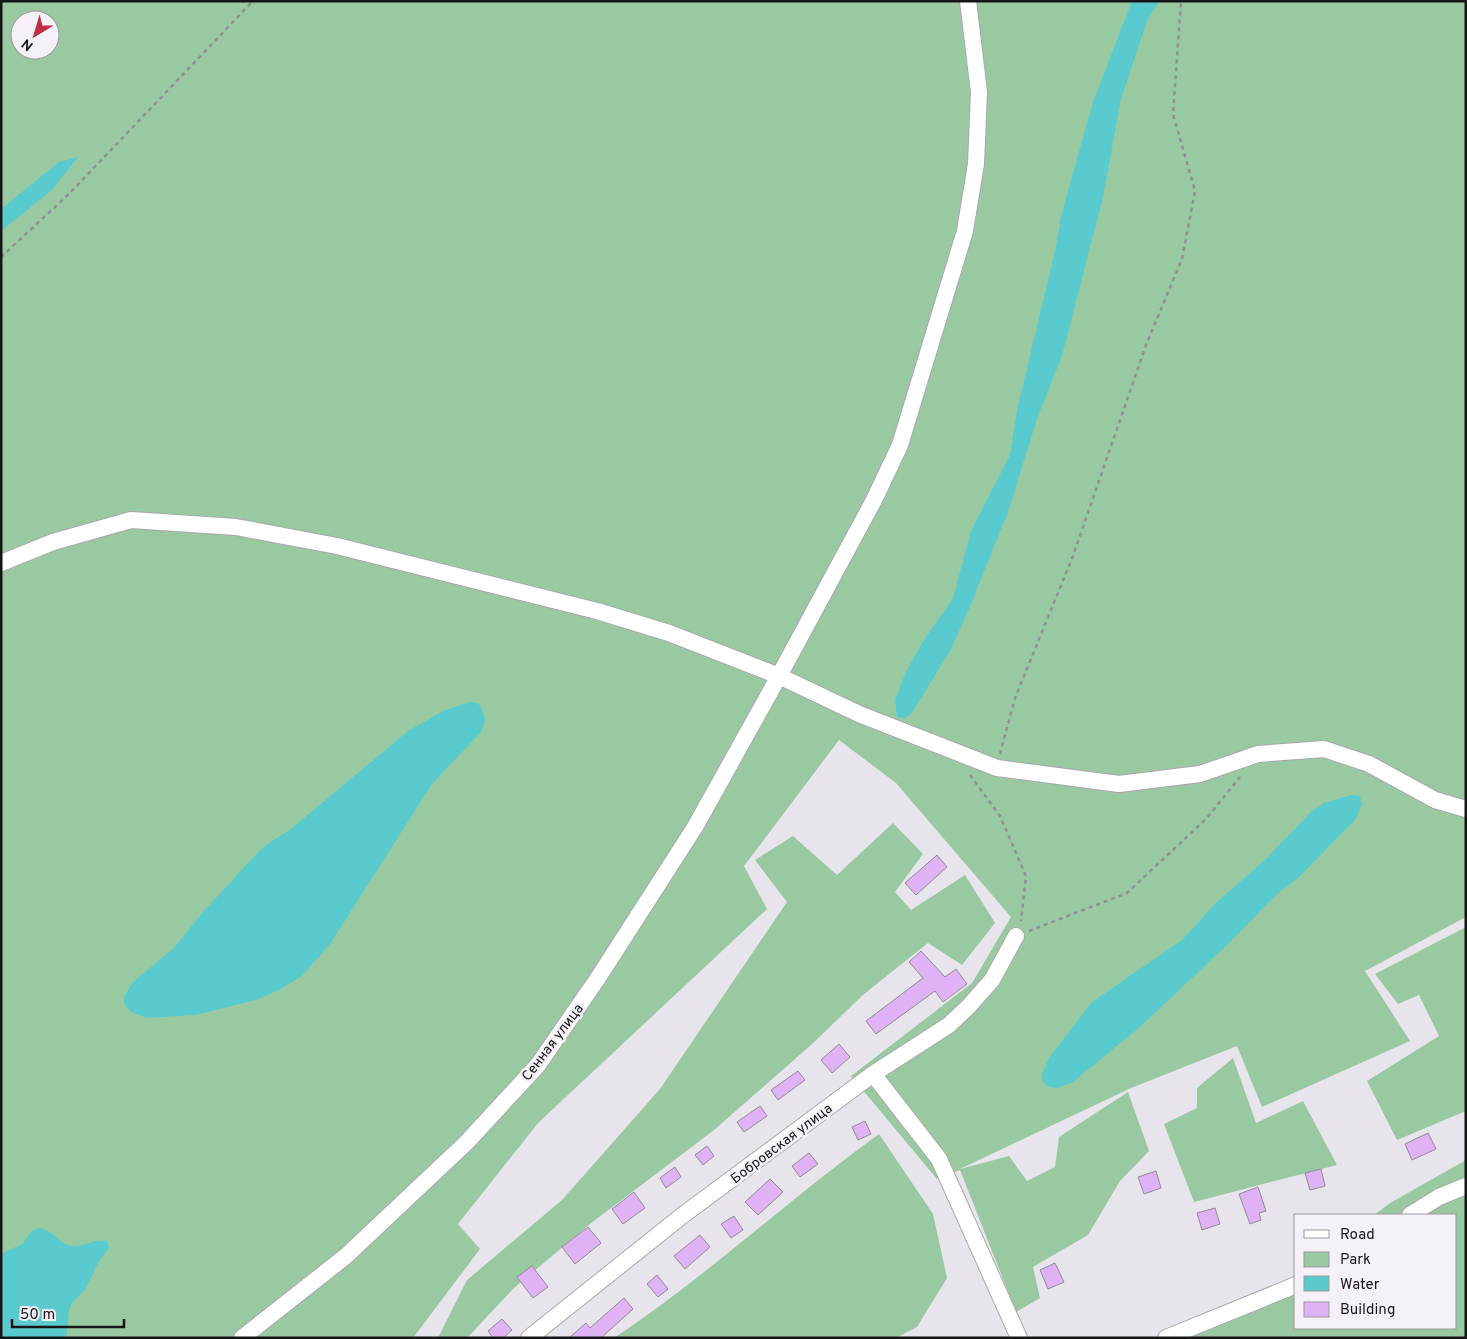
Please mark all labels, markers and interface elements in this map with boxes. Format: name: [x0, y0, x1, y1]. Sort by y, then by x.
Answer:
north arrow: [10, 10, 60, 60]
text: N: [19, 34, 37, 54]
street label: Сенная улица: [519, 1001, 588, 1085]
street label: Бобровская улица: [728, 1100, 836, 1188]
legend: [1294, 1214, 1457, 1329]
text: Road: [1340, 1226, 1375, 1245]
text: Park: [1340, 1251, 1371, 1270]
text: Water: [1340, 1276, 1380, 1295]
scale bar: [12, 1296, 125, 1328]
text: Building: [1340, 1301, 1395, 1320]
text: 50 m: [20, 1306, 55, 1325]

